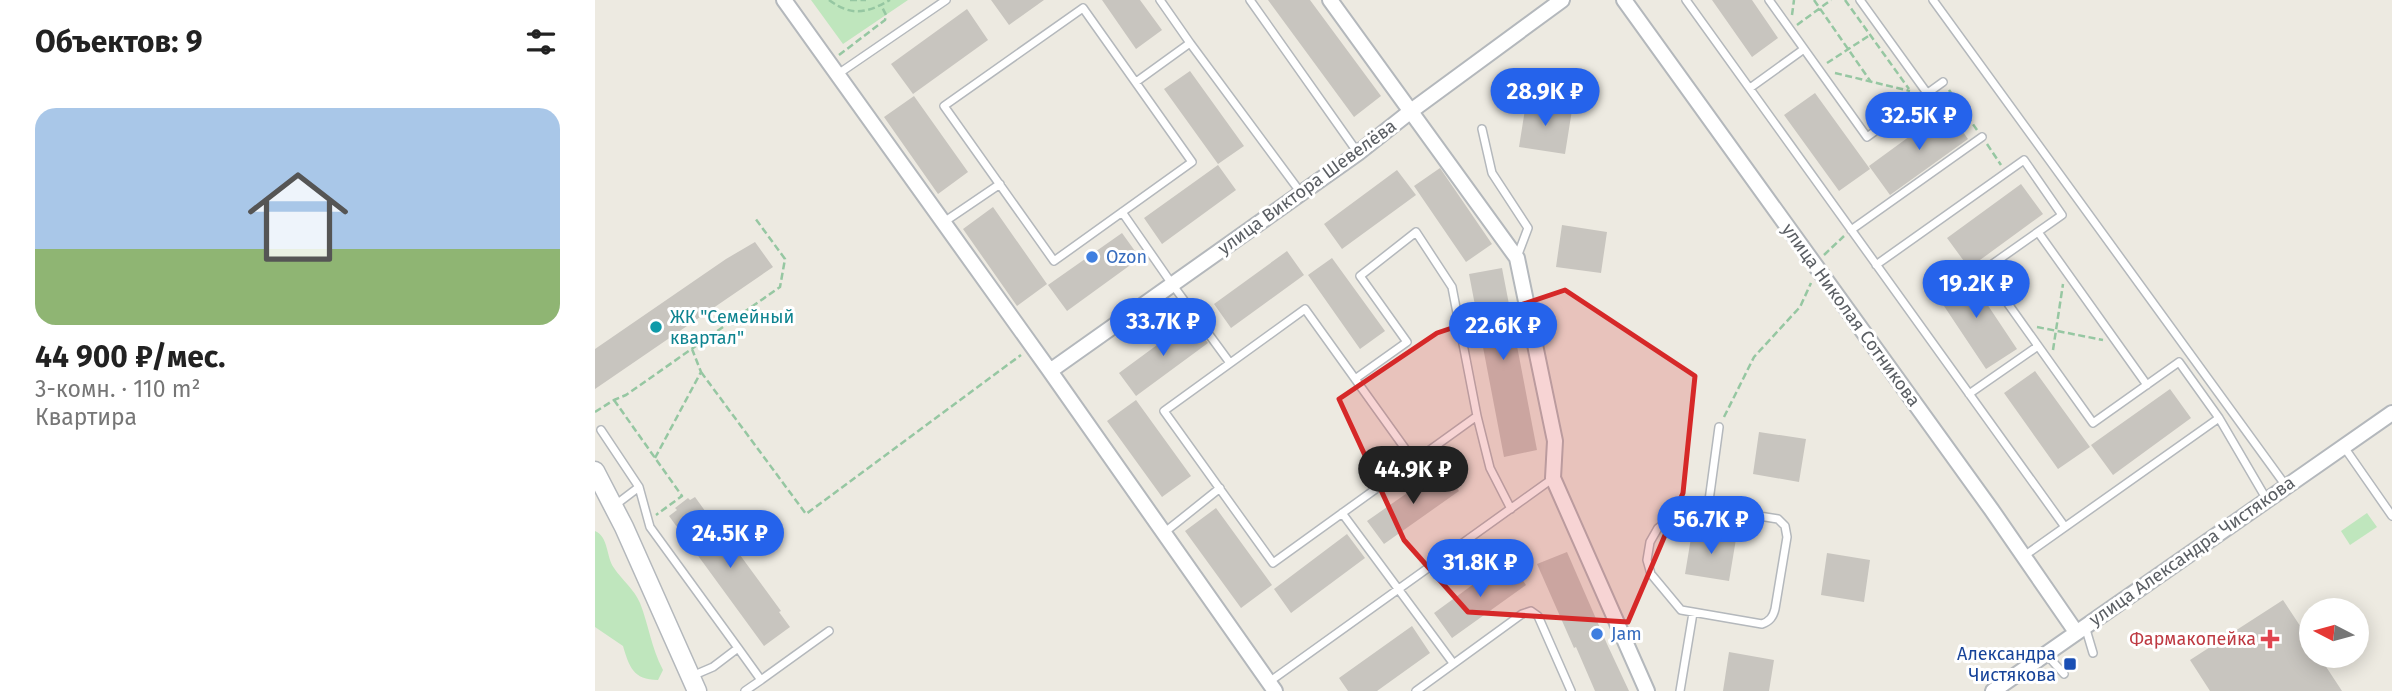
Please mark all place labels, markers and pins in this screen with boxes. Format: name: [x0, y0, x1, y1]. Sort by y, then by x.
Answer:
pin: 28.9K ₽: [1480, 68, 1610, 128]
pin: 32.5K ₽: [1854, 92, 1984, 152]
place label: Ozon: [1106, 246, 1147, 268]
marker: Ozon: [1084, 249, 1100, 265]
pin: 19.2K ₽: [1911, 260, 2041, 320]
pin: 33.7K ₽: [1098, 298, 1228, 358]
pin: 22.6K ₽: [1438, 302, 1568, 362]
place label: ЖК "Семейный квартал": [670, 306, 794, 349]
marker: ЖК "Семейный квартал": [648, 319, 664, 335]
pin: 44.9K ₽: [1348, 447, 1478, 506]
pin: 56.7K ₽: [1646, 496, 1776, 556]
pin: 24.5K ₽: [665, 510, 795, 570]
pin: 31.8K ₽: [1415, 540, 1545, 599]
place label: Jam: [1611, 623, 1642, 645]
marker: Jam: [1589, 626, 1605, 642]
place label: Фармакопейка: [2129, 628, 2256, 650]
marker: Фармакопейка: [2262, 631, 2278, 647]
place label: Александра Чистякова: [1957, 643, 2056, 686]
marker: Александра Чистякова: [2062, 656, 2078, 672]

